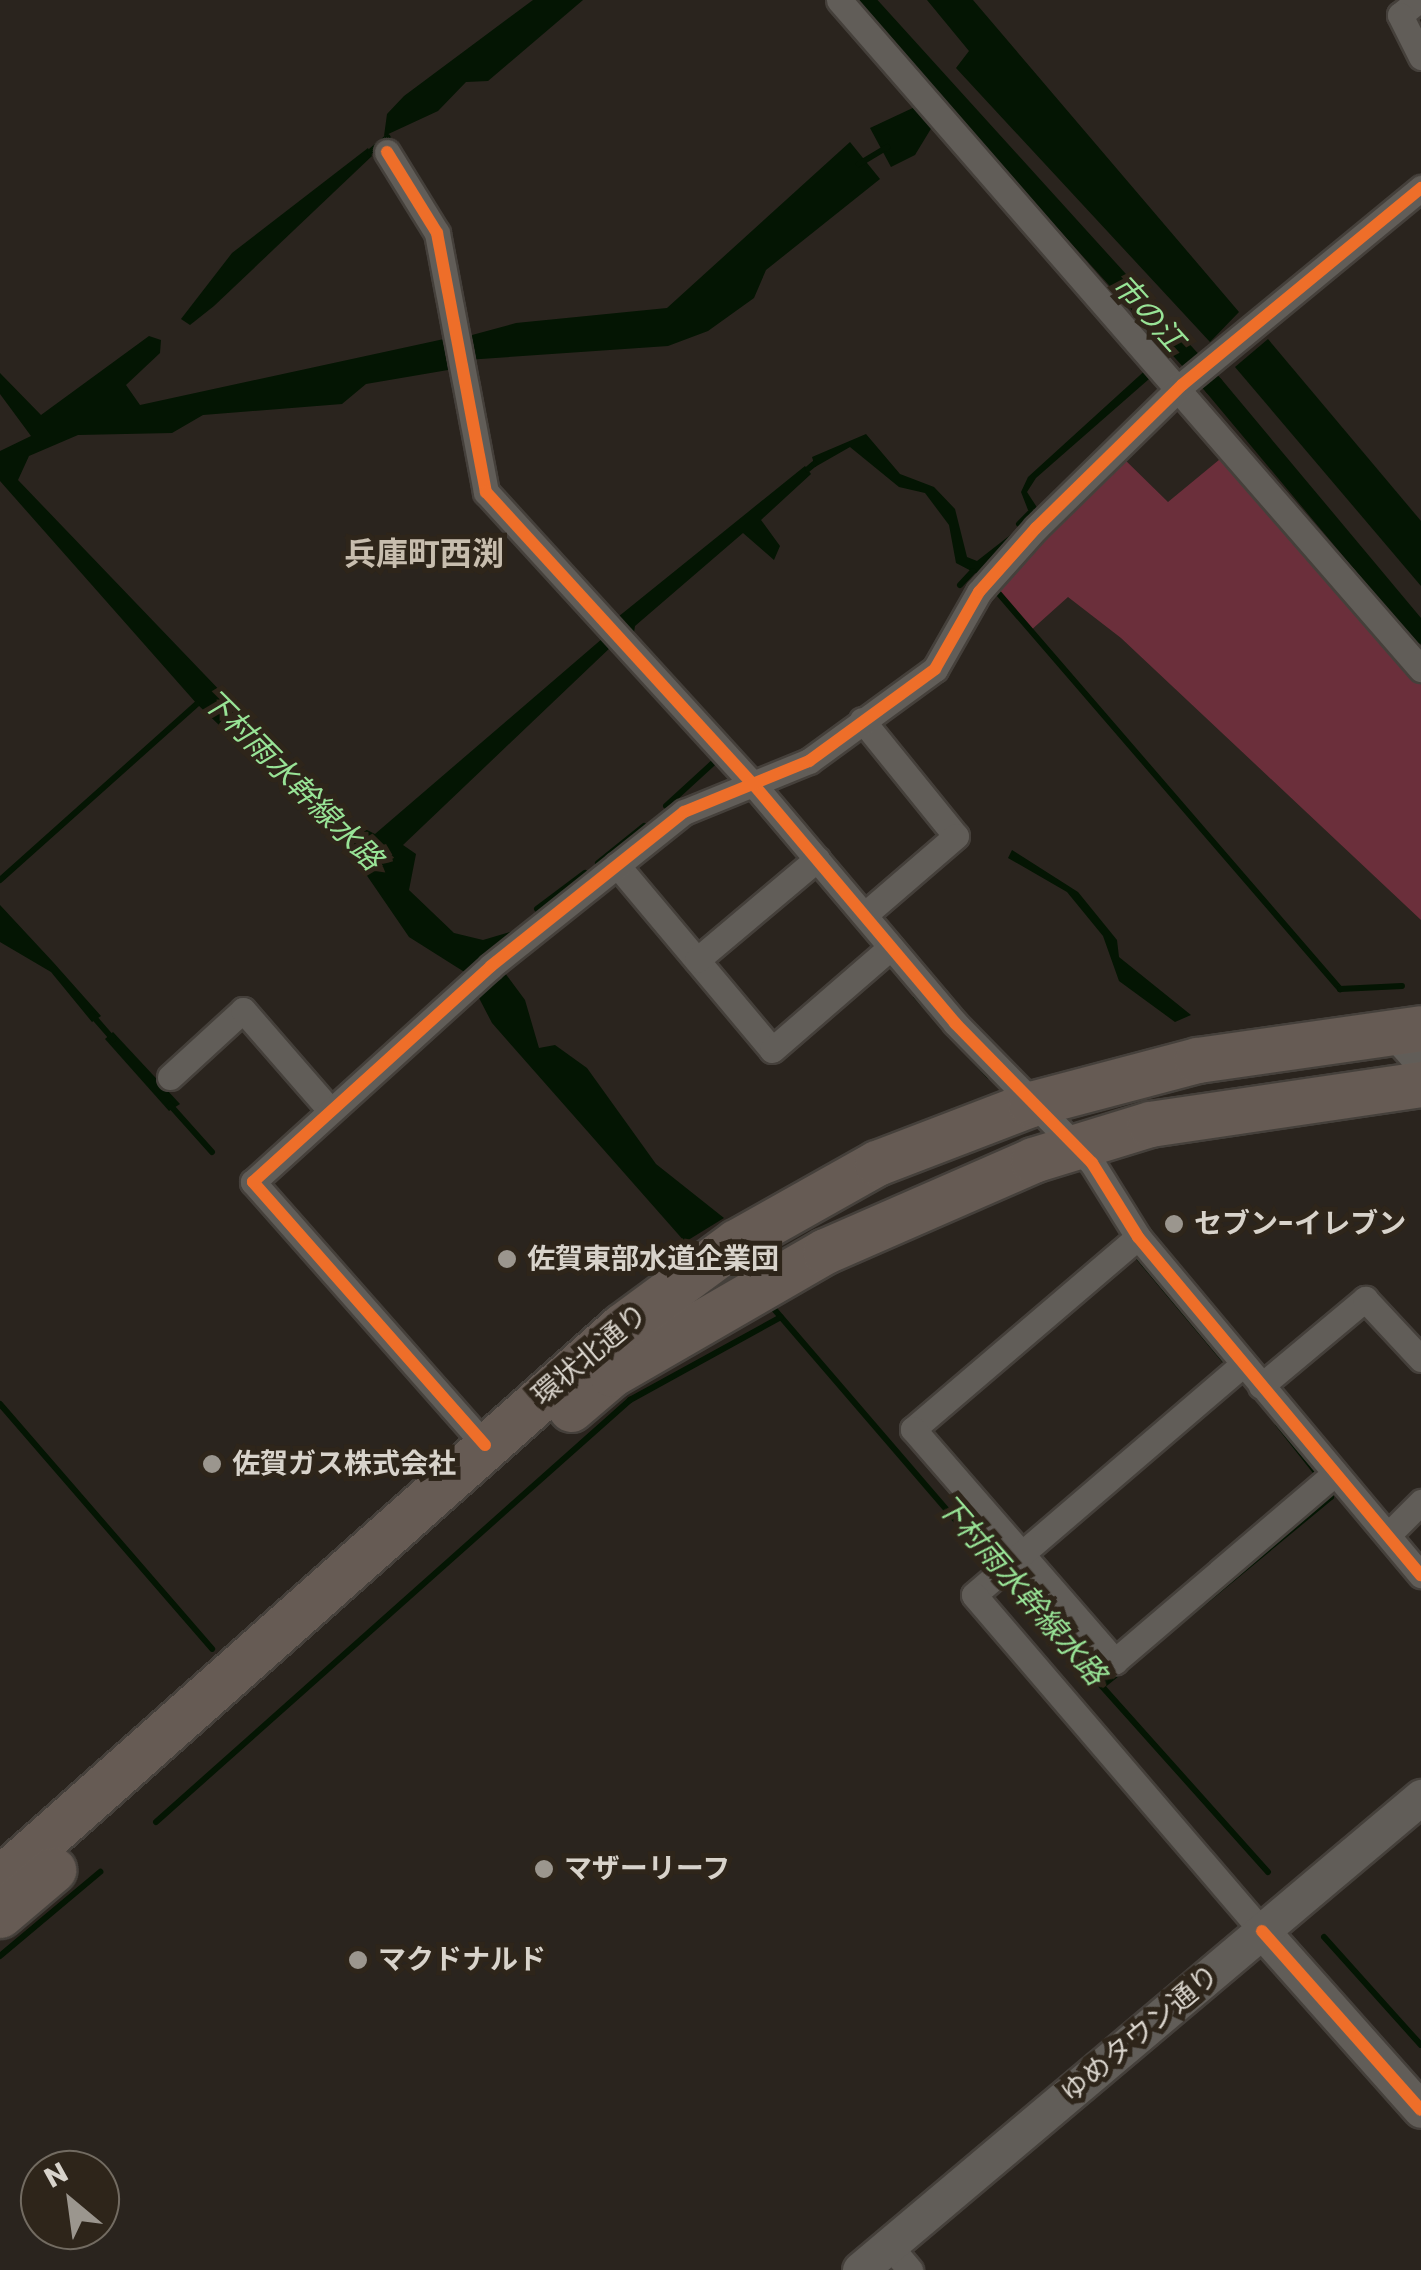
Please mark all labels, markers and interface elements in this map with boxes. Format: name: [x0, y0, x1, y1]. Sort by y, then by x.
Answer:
water label: 市の江: [1105, 268, 1191, 358]
district label: 兵庫町西渕: [344, 535, 504, 573]
water label: 下村雨水幹線水路: [194, 682, 390, 878]
place label: セブン-イレブン: [1194, 1207, 1406, 1241]
marker: セブン-イレブン: [1163, 1213, 1185, 1235]
place label: 佐賀東部水道企業団: [527, 1242, 779, 1276]
marker: 佐賀東部水道企業団: [496, 1248, 518, 1270]
street label: 環状北通り: [526, 1297, 654, 1413]
place label: 佐賀ガス株式会社: [232, 1447, 456, 1481]
marker: 佐賀ガス株式会社: [201, 1453, 223, 1475]
water label: 下村雨水幹線水路: [929, 1488, 1113, 1692]
place label: マザーリーフ: [564, 1852, 732, 1886]
marker: マザーリーフ: [533, 1858, 555, 1880]
place label: マクドナルド: [378, 1943, 546, 1977]
marker: マクドナルド: [347, 1949, 369, 1971]
street label: ゆめタウン通り: [1054, 1958, 1226, 2110]
north arrow: [20, 2150, 120, 2250]
text: N: [38, 2153, 75, 2197]

